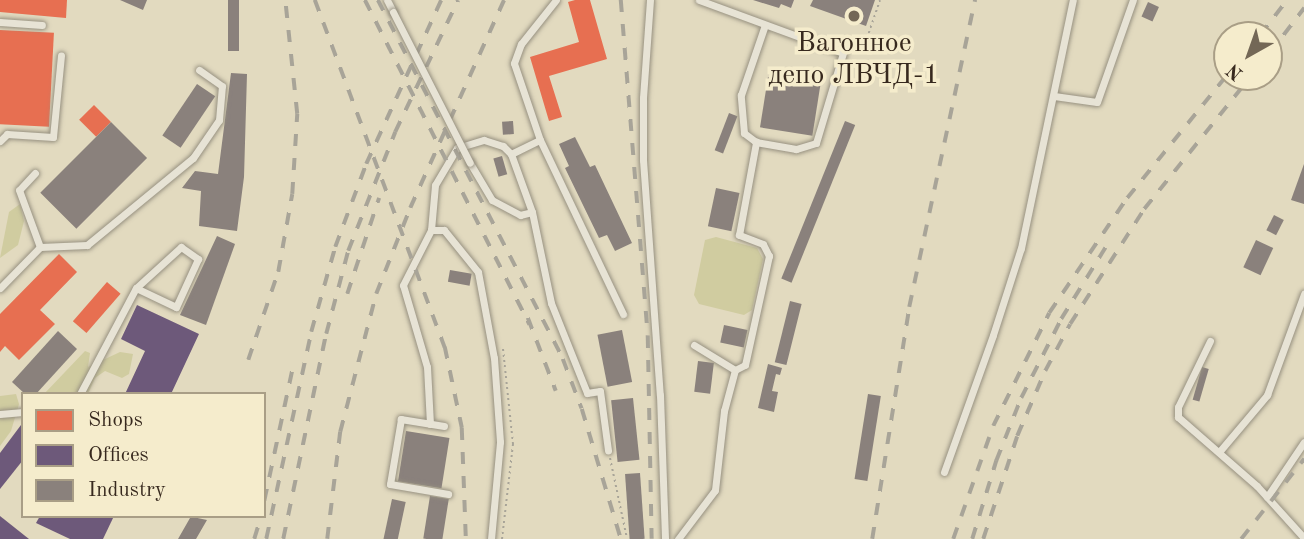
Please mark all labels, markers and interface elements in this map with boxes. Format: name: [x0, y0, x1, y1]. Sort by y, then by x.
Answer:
marker: Вагонное депо ЛВЧД-1: [846, 8, 862, 24]
north arrow: [1213, 21, 1283, 91]
place label: Вагонное депо ЛВЧД-1: [768, 27, 940, 93]
text: N: [1224, 59, 1247, 83]
legend: [21, 392, 266, 518]
text: Shops: [88, 410, 143, 431]
text: Offices: [88, 445, 149, 466]
text: Industry: [88, 480, 166, 501]

